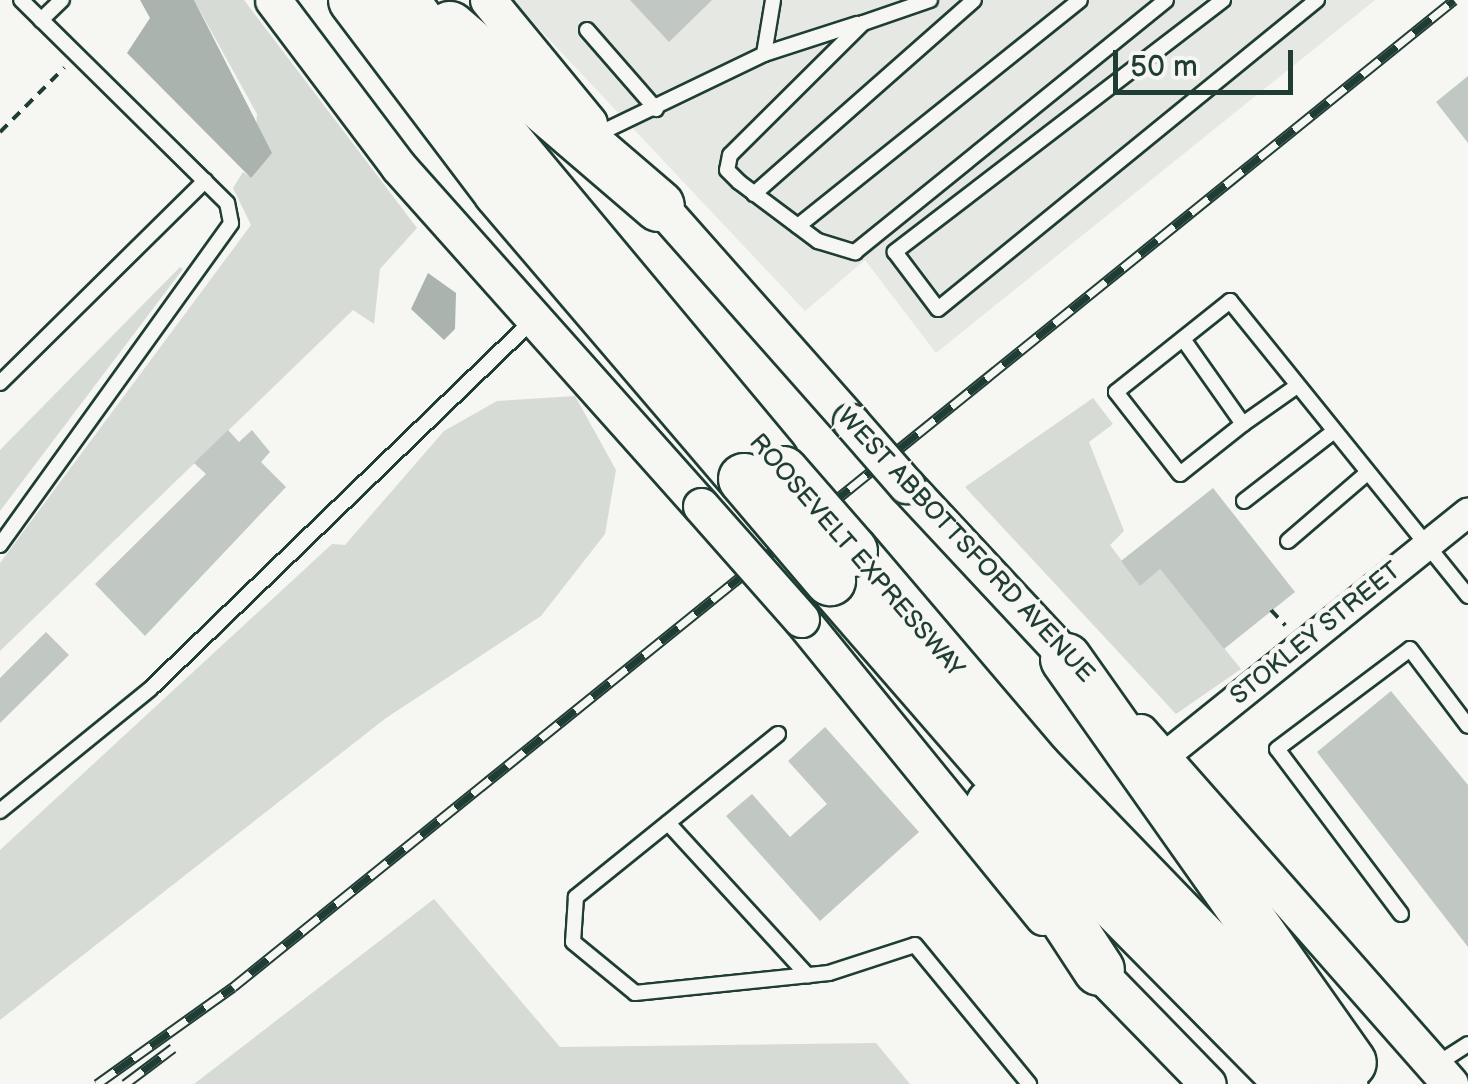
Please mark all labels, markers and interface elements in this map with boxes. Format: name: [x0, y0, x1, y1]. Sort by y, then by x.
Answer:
scale bar: [1118, 30, 1298, 92]
text: 50 m: [1130, 49, 1198, 85]
street label: WEST ABBOTTSFORD AVENUE: [830, 403, 1100, 689]
street label: ROOSEVELT EXPRESSWAY: [742, 428, 970, 684]
street label: STOKLEY STREET: [1225, 556, 1407, 712]

